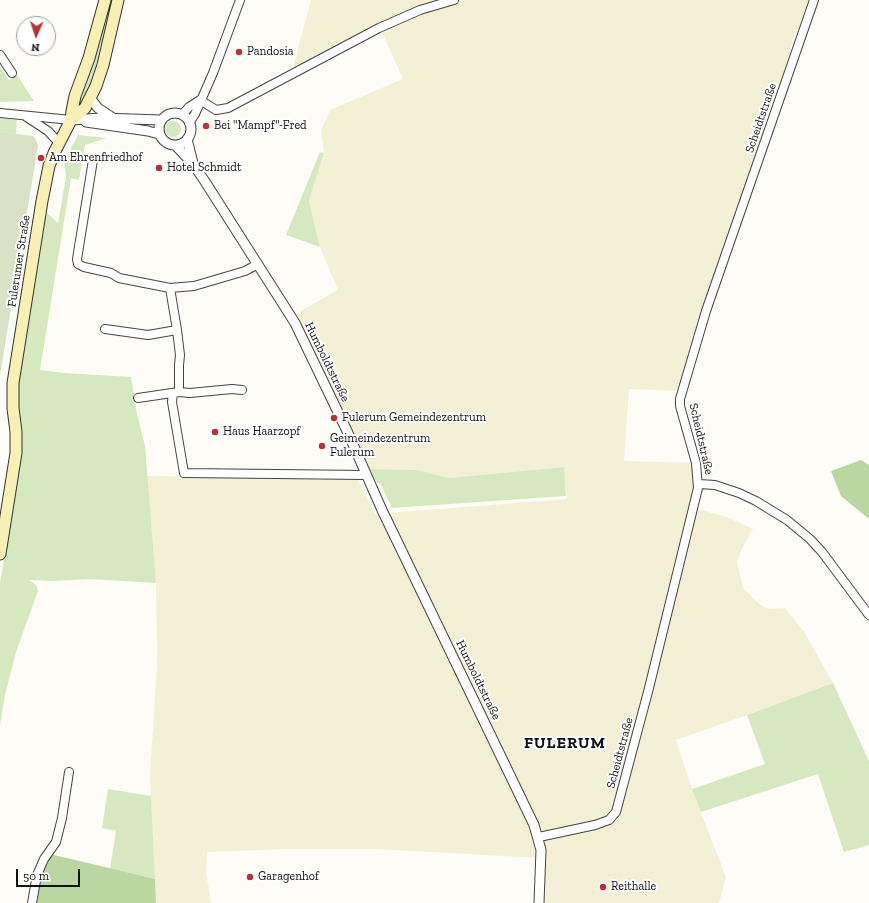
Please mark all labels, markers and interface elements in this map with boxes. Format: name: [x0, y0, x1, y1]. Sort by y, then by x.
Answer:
north arrow: [16, 16, 56, 56]
text: N: [31, 41, 40, 54]
place label: Pandosia: [247, 45, 294, 59]
marker: Pandosia: [234, 47, 244, 57]
street label: Scheidtstraße: [742, 81, 780, 155]
place label: Bei "Mampf"-Fred: [214, 119, 307, 133]
marker: Bei "Mampf"-Fred: [201, 121, 211, 131]
place label: Am Ehrenfriedhof: [49, 151, 142, 165]
marker: Am Ehrenfriedhof: [36, 153, 46, 163]
place label: Hotel Schmidt: [167, 161, 241, 175]
marker: Hotel Schmidt: [154, 163, 164, 173]
street label: Fulerumer Straße: [5, 214, 33, 308]
street label: Humboldtstraße: [302, 320, 352, 404]
street label: Scheidtstraße: [686, 402, 716, 476]
place label: Fulerum Gemeindezentrum: [342, 411, 486, 425]
marker: Fulerum Gemeindezentrum: [329, 413, 339, 423]
place label: Haus Haarzopf: [223, 425, 300, 439]
marker: Haus Haarzopf: [210, 427, 220, 437]
place label: Geimeindezentrum Fulerum: [330, 432, 430, 460]
marker: Geimeindezentrum Fulerum: [317, 441, 327, 451]
street label: Humboldtstraße: [453, 638, 503, 722]
street label: Scheidtstraße: [604, 716, 636, 790]
district label: FULERUM: [524, 733, 606, 753]
scale bar: [18, 861, 82, 887]
text: 50 m: [23, 869, 49, 883]
place label: Garagenhof: [258, 870, 319, 884]
marker: Garagenhof: [245, 872, 255, 882]
place label: Reithalle: [611, 880, 656, 894]
marker: Reithalle: [598, 882, 608, 892]

